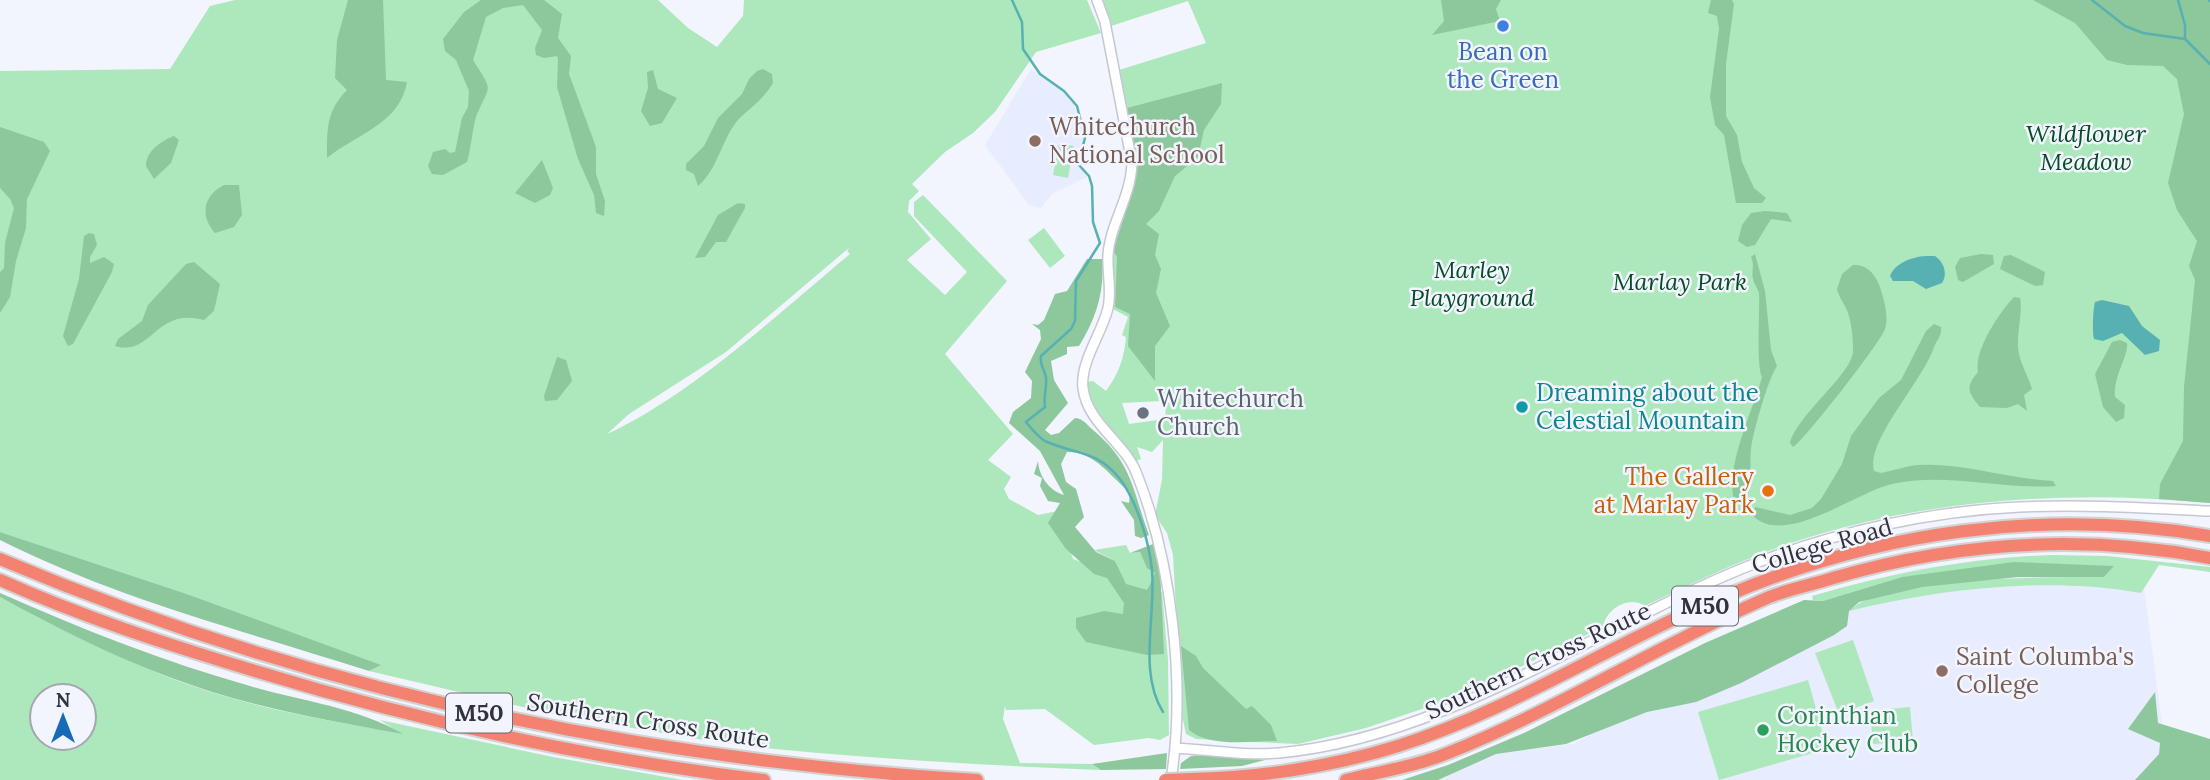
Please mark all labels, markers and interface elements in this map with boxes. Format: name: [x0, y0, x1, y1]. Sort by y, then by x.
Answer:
marker: Bean on the Green: [1495, 18, 1511, 34]
place label: Bean on the Green: [1447, 36, 1559, 95]
place label: Whitechurch National School: [1049, 111, 1225, 170]
park label: Wildflower Meadow: [2026, 118, 2146, 177]
marker: Whitechurch National School: [1027, 133, 1043, 149]
park label: Marley Playground: [1410, 254, 1535, 313]
park label: Marlay Park: [1613, 266, 1747, 297]
place label: Dreaming about the Celestial Mountain: [1536, 377, 1759, 436]
place label: Whitechurch Church: [1157, 383, 1304, 442]
marker: Dreaming about the Celestial Mountain: [1514, 399, 1530, 415]
marker: Whitechurch Church: [1135, 405, 1151, 421]
place label: The Gallery at Marlay Park: [1594, 461, 1754, 520]
marker: The Gallery at Marlay Park: [1760, 483, 1776, 499]
street label: College Road: [1748, 511, 1896, 580]
road number: M50: [1672, 586, 1738, 626]
street label: Southern Cross Route: [1420, 595, 1655, 726]
place label: Saint Columba's College: [1956, 641, 2134, 700]
marker: Saint Columba's College: [1934, 663, 1950, 679]
north arrow: [28, 682, 98, 752]
street label: Southern Cross Route: [525, 686, 772, 755]
text: N: [56, 688, 71, 712]
road number: M50: [446, 694, 512, 733]
place label: Corinthian Hockey Club: [1777, 700, 1918, 759]
marker: Corinthian Hockey Club: [1755, 722, 1771, 738]

